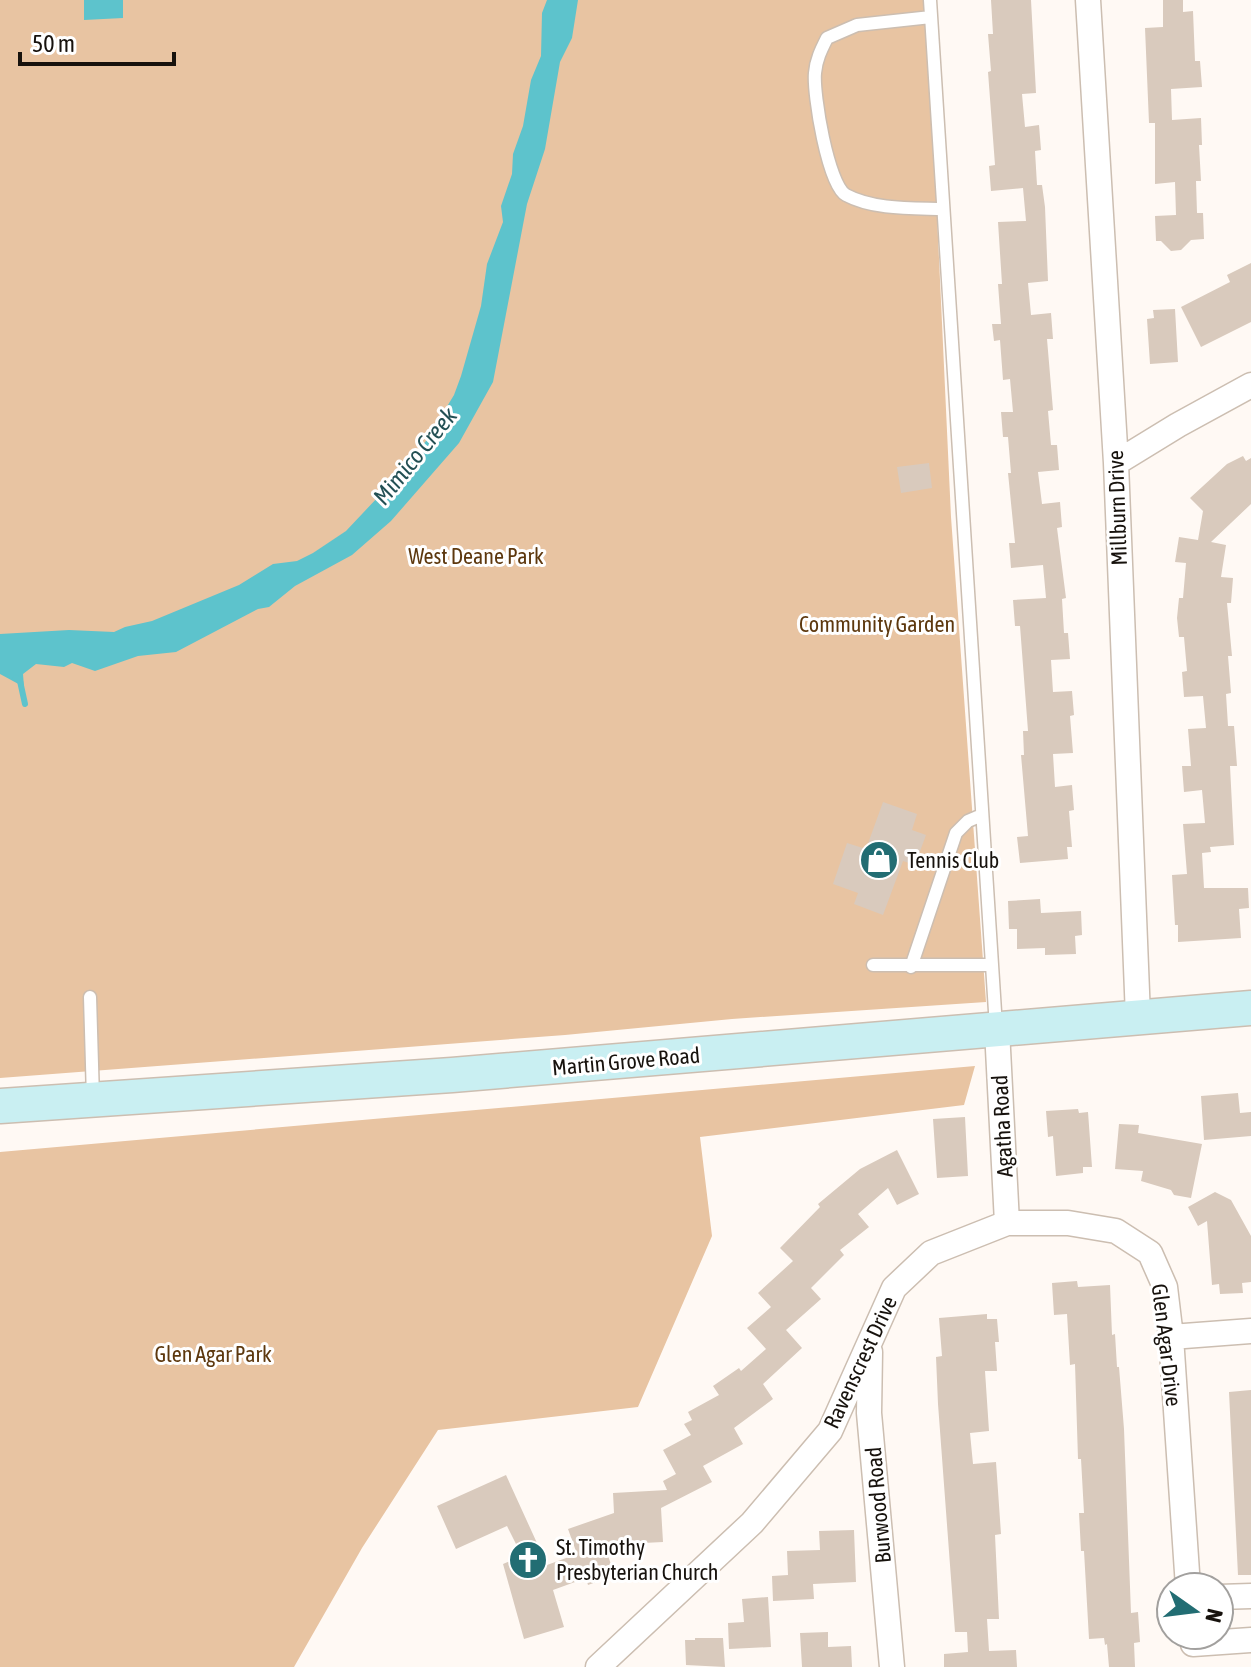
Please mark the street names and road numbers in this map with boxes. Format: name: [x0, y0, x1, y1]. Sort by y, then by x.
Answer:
street label: Millburn Drive: [1102, 450, 1132, 566]
street label: Martin Grove Road: [551, 1042, 701, 1080]
street label: Agatha Road: [986, 1074, 1018, 1178]
street label: Glen Agar Drive: [1147, 1282, 1187, 1408]
street label: Ravenscrest Drive: [818, 1292, 902, 1432]
street label: Burwood Road: [860, 1446, 896, 1564]

